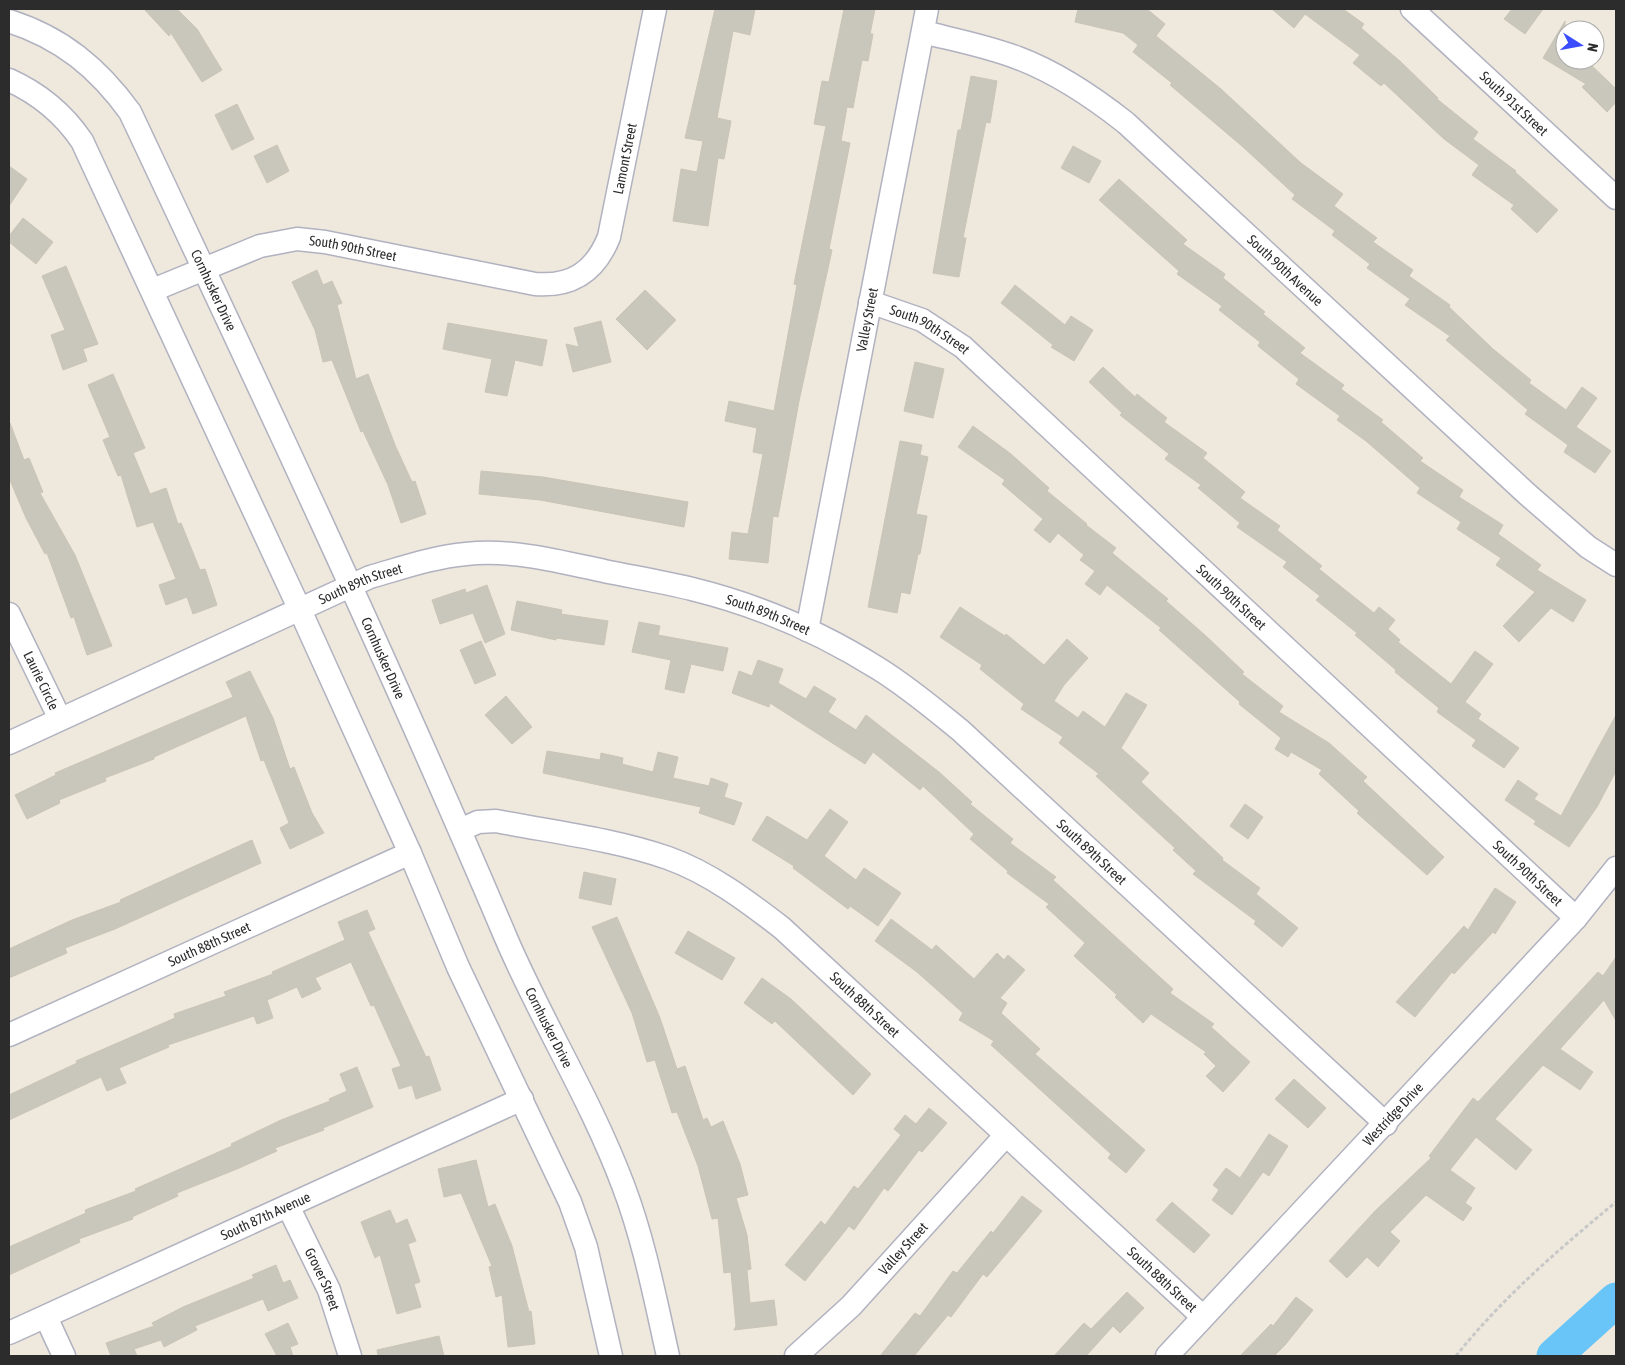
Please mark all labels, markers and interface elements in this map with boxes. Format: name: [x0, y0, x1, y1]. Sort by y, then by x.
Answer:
north arrow: [1555, 20, 1605, 70]
text: N: [1584, 42, 1601, 53]
street label: South 91st Street: [1477, 68, 1551, 139]
street label: Lamont Street: [610, 122, 640, 196]
street label: South 90th Street: [308, 232, 398, 264]
street label: South 90th Avenue: [1244, 232, 1326, 309]
street label: Cornhusker Drive: [188, 247, 240, 333]
street label: Valley Street: [853, 286, 881, 353]
street label: South 90th Street: [888, 302, 973, 357]
street label: South 89th Street: [316, 560, 404, 608]
street label: South 90th Street: [1194, 561, 1269, 633]
street label: South 89th Street: [724, 591, 813, 638]
street label: Cornhusker Drive: [358, 615, 409, 701]
street label: Laurie Circle: [20, 649, 62, 712]
street label: South 89th Street: [1054, 816, 1130, 888]
street label: South 90th Street: [1490, 837, 1566, 909]
street label: South 88th Street: [166, 918, 253, 970]
street label: South 88th Street: [827, 969, 903, 1041]
street label: Cornhusker Drive: [522, 985, 576, 1070]
street label: Westridge Drive: [1360, 1079, 1426, 1149]
street label: South 87th Avenue: [218, 1189, 313, 1243]
street label: Valley Street: [875, 1219, 931, 1278]
street label: South 88th Street: [1124, 1243, 1200, 1315]
street label: Grover Street: [302, 1245, 343, 1312]

